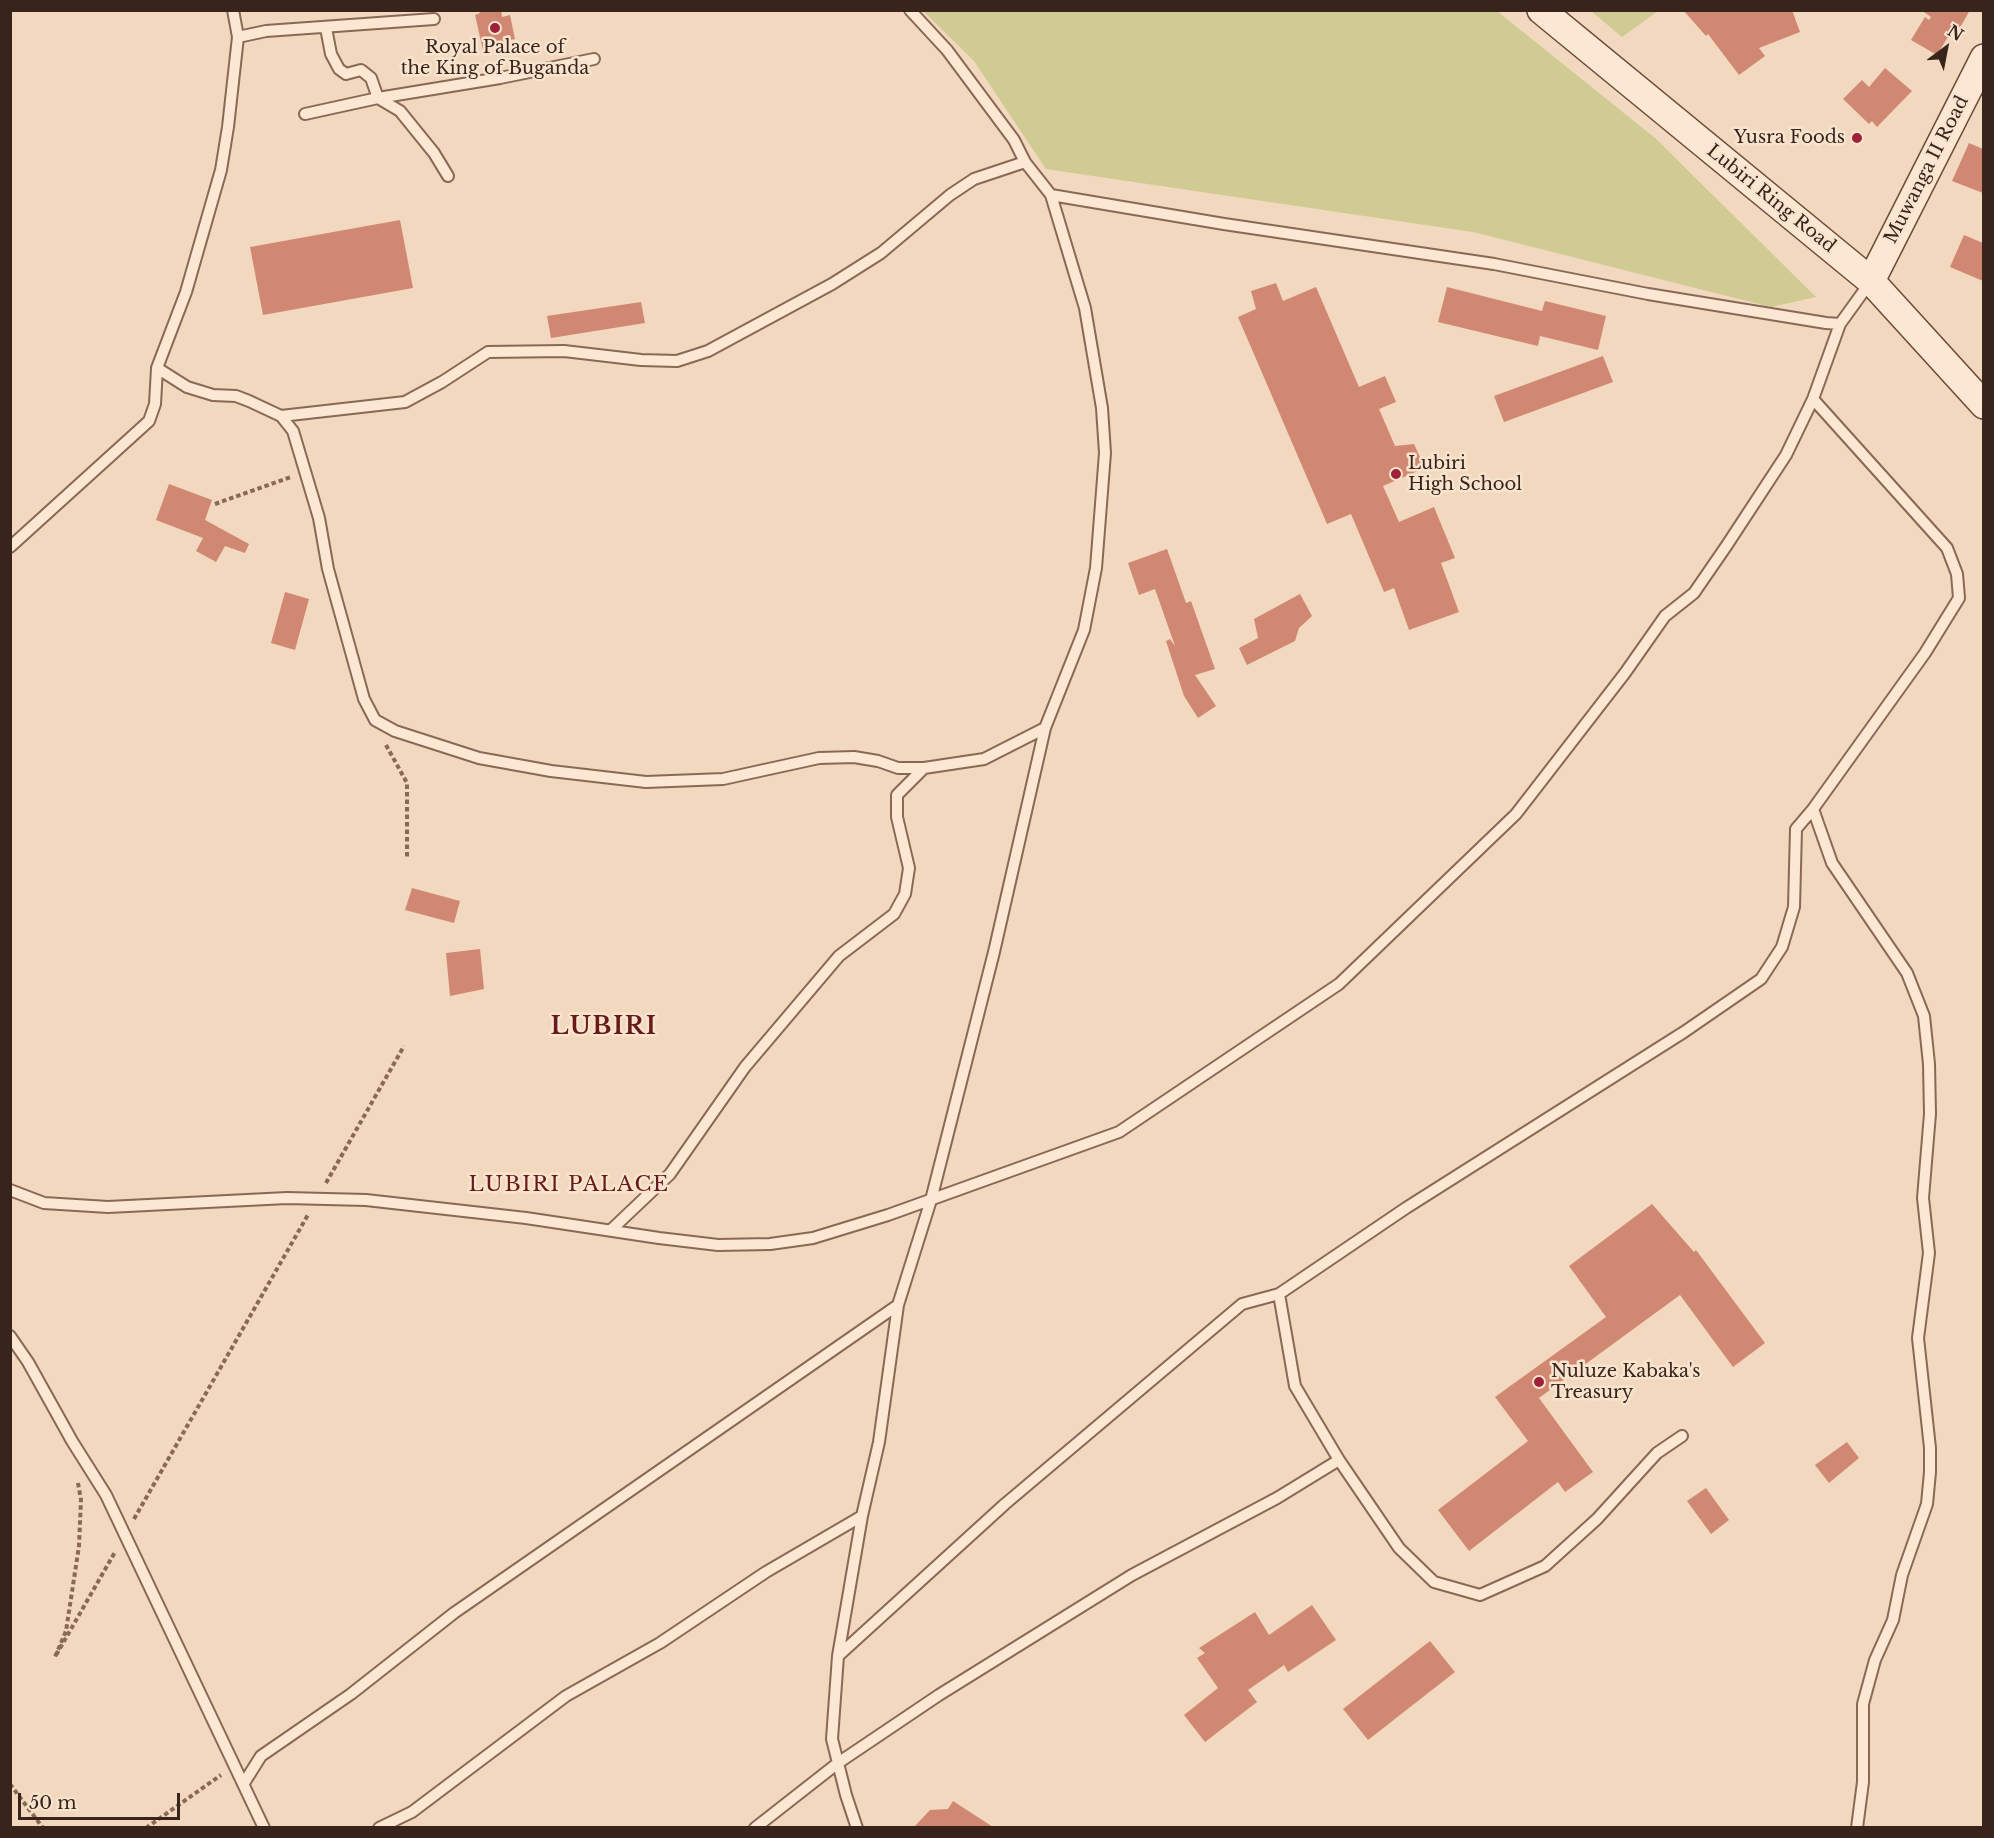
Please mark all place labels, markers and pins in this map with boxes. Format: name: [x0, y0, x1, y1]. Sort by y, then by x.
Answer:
marker: Royal Palace of the King of Buganda: [488, 21, 502, 35]
place label: Royal Palace of the King of Buganda: [401, 37, 589, 80]
place label: Yusra Foods: [1734, 127, 1845, 149]
marker: Yusra Foods: [1850, 131, 1864, 145]
place label: Lubiri High School: [1408, 453, 1522, 496]
marker: Lubiri High School: [1389, 467, 1403, 481]
place label: Nuluze Kabaka's Treasury: [1551, 1361, 1700, 1404]
marker: Nuluze Kabaka's Treasury: [1532, 1375, 1546, 1389]

